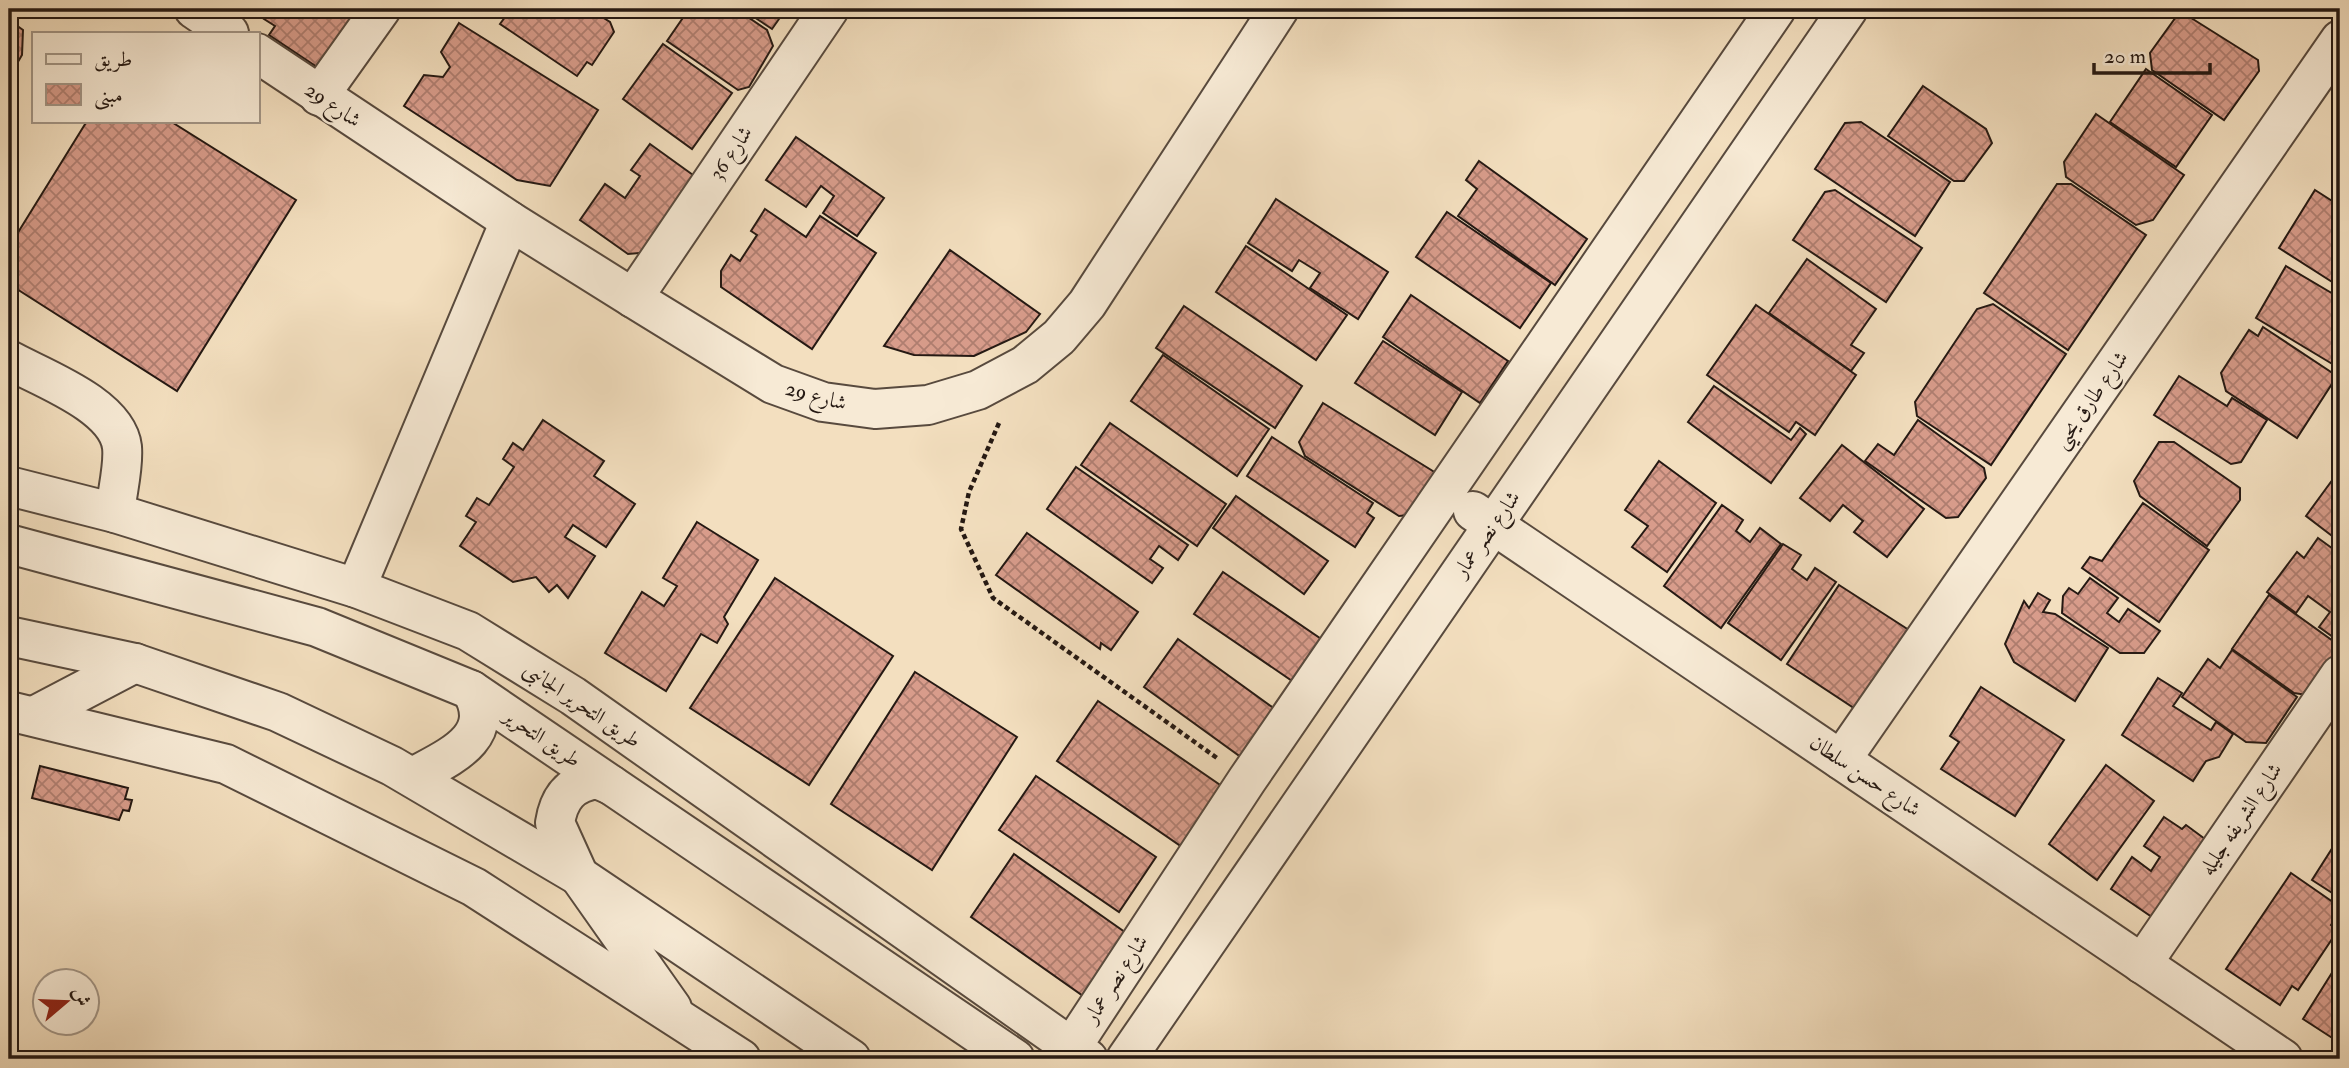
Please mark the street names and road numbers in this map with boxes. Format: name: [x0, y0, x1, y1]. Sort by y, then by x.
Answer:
street label: شارع 29: [297, 76, 366, 137]
street label: شارع 36: [703, 121, 762, 187]
street label: شارع طارق يحيى: [2047, 346, 2138, 457]
street label: شارع 29: [781, 375, 850, 421]
street label: شارع نصر عمار: [1446, 485, 1530, 586]
street label: طريق التحرير الجانبى: [518, 656, 646, 754]
street label: طريق التحرير: [499, 703, 585, 773]
street label: شارع حسن سلطان: [1802, 729, 1926, 826]
street label: شارع الشريفه جليله: [2193, 758, 2292, 883]
street label: شارع نصر عمار: [1076, 930, 1158, 1032]

